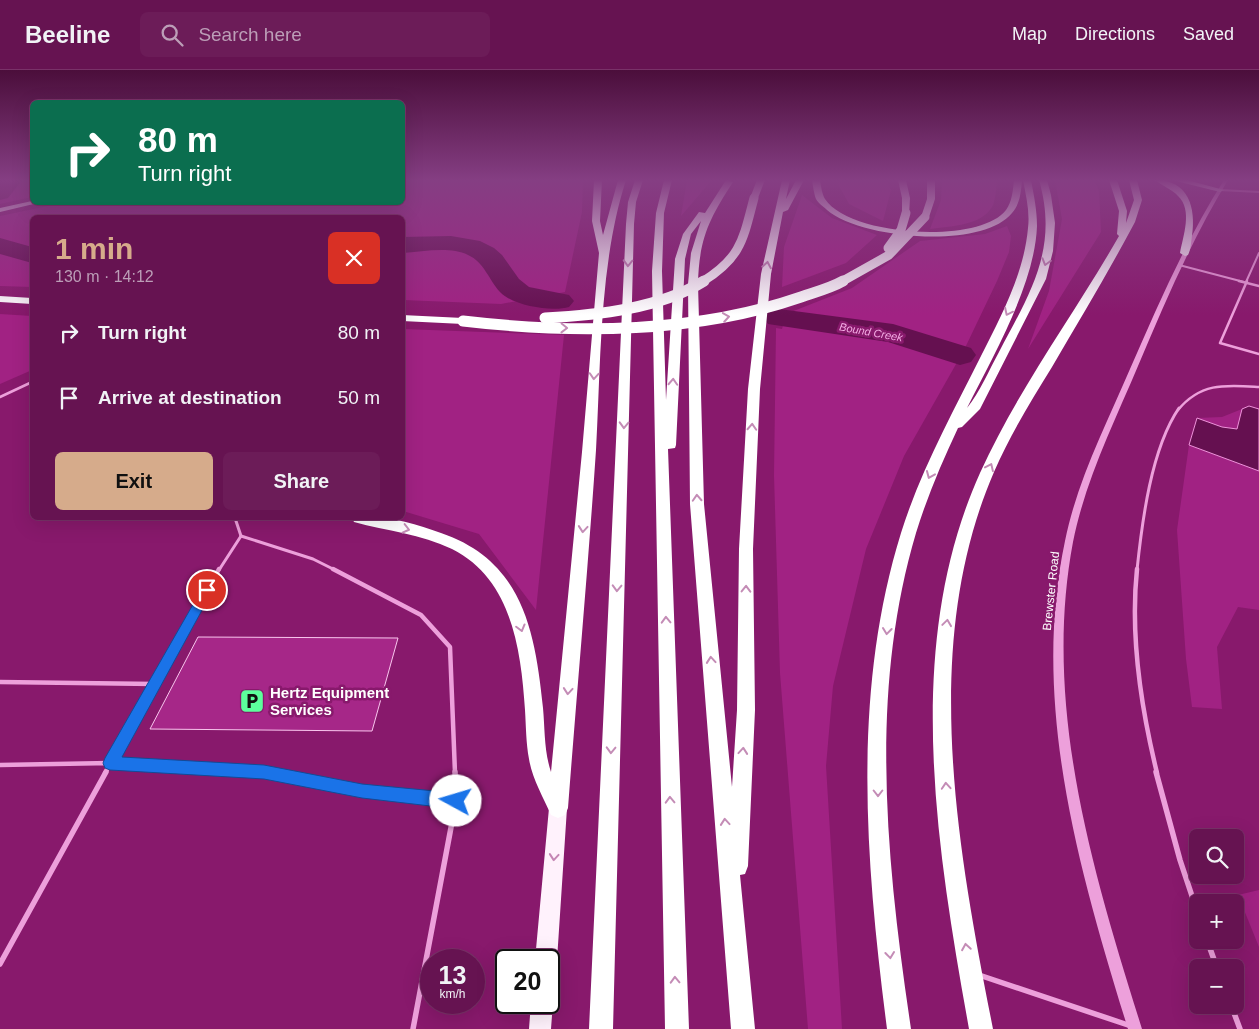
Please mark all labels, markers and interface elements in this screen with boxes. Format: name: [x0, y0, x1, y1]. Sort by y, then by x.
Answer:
search box: [140, 12, 490, 57]
text: Beeline: [25, 21, 110, 48]
icon: search: [158, 21, 186, 49]
text: Search here: [198, 24, 302, 45]
text: Map: [1012, 24, 1047, 44]
text: Directions: [1075, 24, 1155, 44]
text: Saved: [1183, 24, 1234, 44]
icon: right: [55, 120, 120, 185]
text: 80 m: [138, 120, 218, 159]
text: Turn right: [138, 161, 231, 186]
text: 1 min: [55, 232, 133, 265]
button: close: [328, 232, 380, 284]
one-way arrow: [1042, 258, 1052, 266]
one-way arrow: [623, 259, 634, 267]
one-way arrow: [762, 261, 772, 269]
text: 130 m · 14:12: [55, 268, 154, 285]
one-way arrow: [1004, 307, 1015, 316]
one-way arrow: [722, 312, 730, 322]
icon: right: [55, 319, 83, 347]
water label: Bound Creek: [838, 321, 904, 344]
text: Turn right: [98, 322, 186, 343]
text: 80 m: [338, 322, 380, 343]
one-way arrow: [560, 323, 568, 333]
one-way arrow: [589, 372, 600, 380]
one-way arrow: [668, 378, 679, 386]
icon: arrive: [55, 384, 83, 412]
text: Arrive at destination: [98, 387, 282, 408]
text: 50 m: [338, 387, 380, 408]
one-way arrow: [618, 422, 629, 430]
one-way arrow: [747, 423, 757, 430]
button: Exit: [55, 452, 213, 510]
button: Share: [223, 452, 380, 510]
one-way arrow: [984, 463, 994, 472]
one-way arrow: [926, 470, 937, 479]
one-way arrow: [692, 494, 702, 502]
one-way arrow: [402, 523, 411, 534]
one-way arrow: [577, 525, 588, 533]
street label: Brewster Road: [1040, 551, 1062, 631]
pin: [186, 569, 228, 611]
icon: arrive: [193, 576, 221, 604]
one-way arrow: [612, 584, 623, 592]
one-way arrow: [741, 585, 751, 592]
one-way arrow: [660, 616, 671, 624]
one-way arrow: [941, 619, 952, 627]
one-way arrow: [515, 624, 526, 633]
one-way arrow: [882, 627, 893, 635]
one-way arrow: [706, 655, 717, 663]
place label: Hertz Equipment Services: [270, 684, 389, 718]
one-way arrow: [563, 687, 574, 695]
parking icon: Hertz Equipment Services: [239, 688, 265, 714]
one-way arrow: [606, 746, 617, 754]
one-way arrow: [737, 747, 748, 755]
position arrow: [429, 774, 481, 826]
one-way arrow: [940, 781, 951, 789]
one-way arrow: [873, 789, 884, 797]
one-way arrow: [665, 796, 676, 804]
one-way arrow: [720, 817, 731, 825]
map controls: [1189, 829, 1244, 1014]
button: search: [1189, 829, 1244, 884]
one-way arrow: [549, 853, 560, 861]
button: +: [1189, 894, 1244, 949]
one-way arrow: [962, 942, 972, 951]
speed limit sign: 20: [495, 949, 560, 1014]
one-way arrow: [884, 951, 895, 959]
button: −: [1189, 959, 1244, 1014]
text: 13: [439, 961, 466, 989]
one-way arrow: [670, 976, 681, 984]
text: km/h: [439, 987, 466, 1001]

